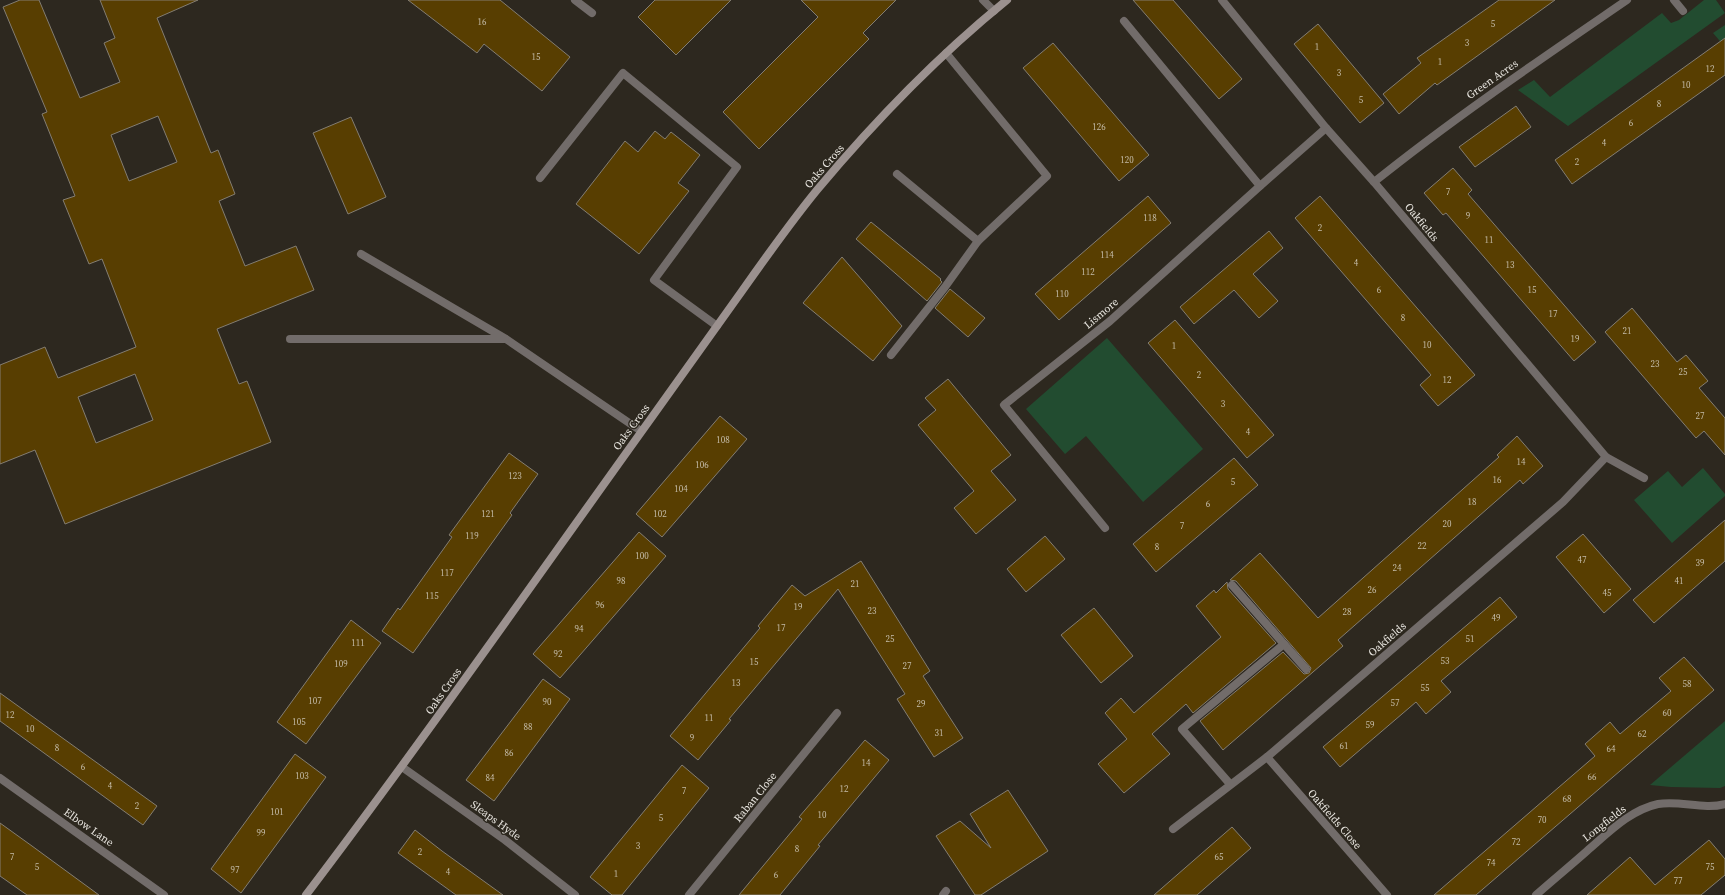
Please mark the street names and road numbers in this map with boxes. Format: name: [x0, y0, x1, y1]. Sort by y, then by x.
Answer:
street label: Green Acres: [1463, 56, 1521, 103]
street label: Oaks Cross: [801, 141, 848, 192]
street label: Oakfields: [1401, 200, 1442, 245]
street label: Lismore: [1081, 294, 1122, 332]
street label: Oaks Cross: [610, 401, 653, 453]
street label: Oakfields: [1365, 619, 1410, 660]
street label: Oaks Cross: [422, 665, 465, 718]
street label: Raban Close: [731, 769, 781, 826]
street label: Oakfields Close: [1304, 786, 1365, 853]
street label: Sleaps Hyde: [467, 797, 524, 844]
street label: Longfields: [1579, 802, 1629, 845]
street label: Elbow Lane: [61, 805, 117, 850]

